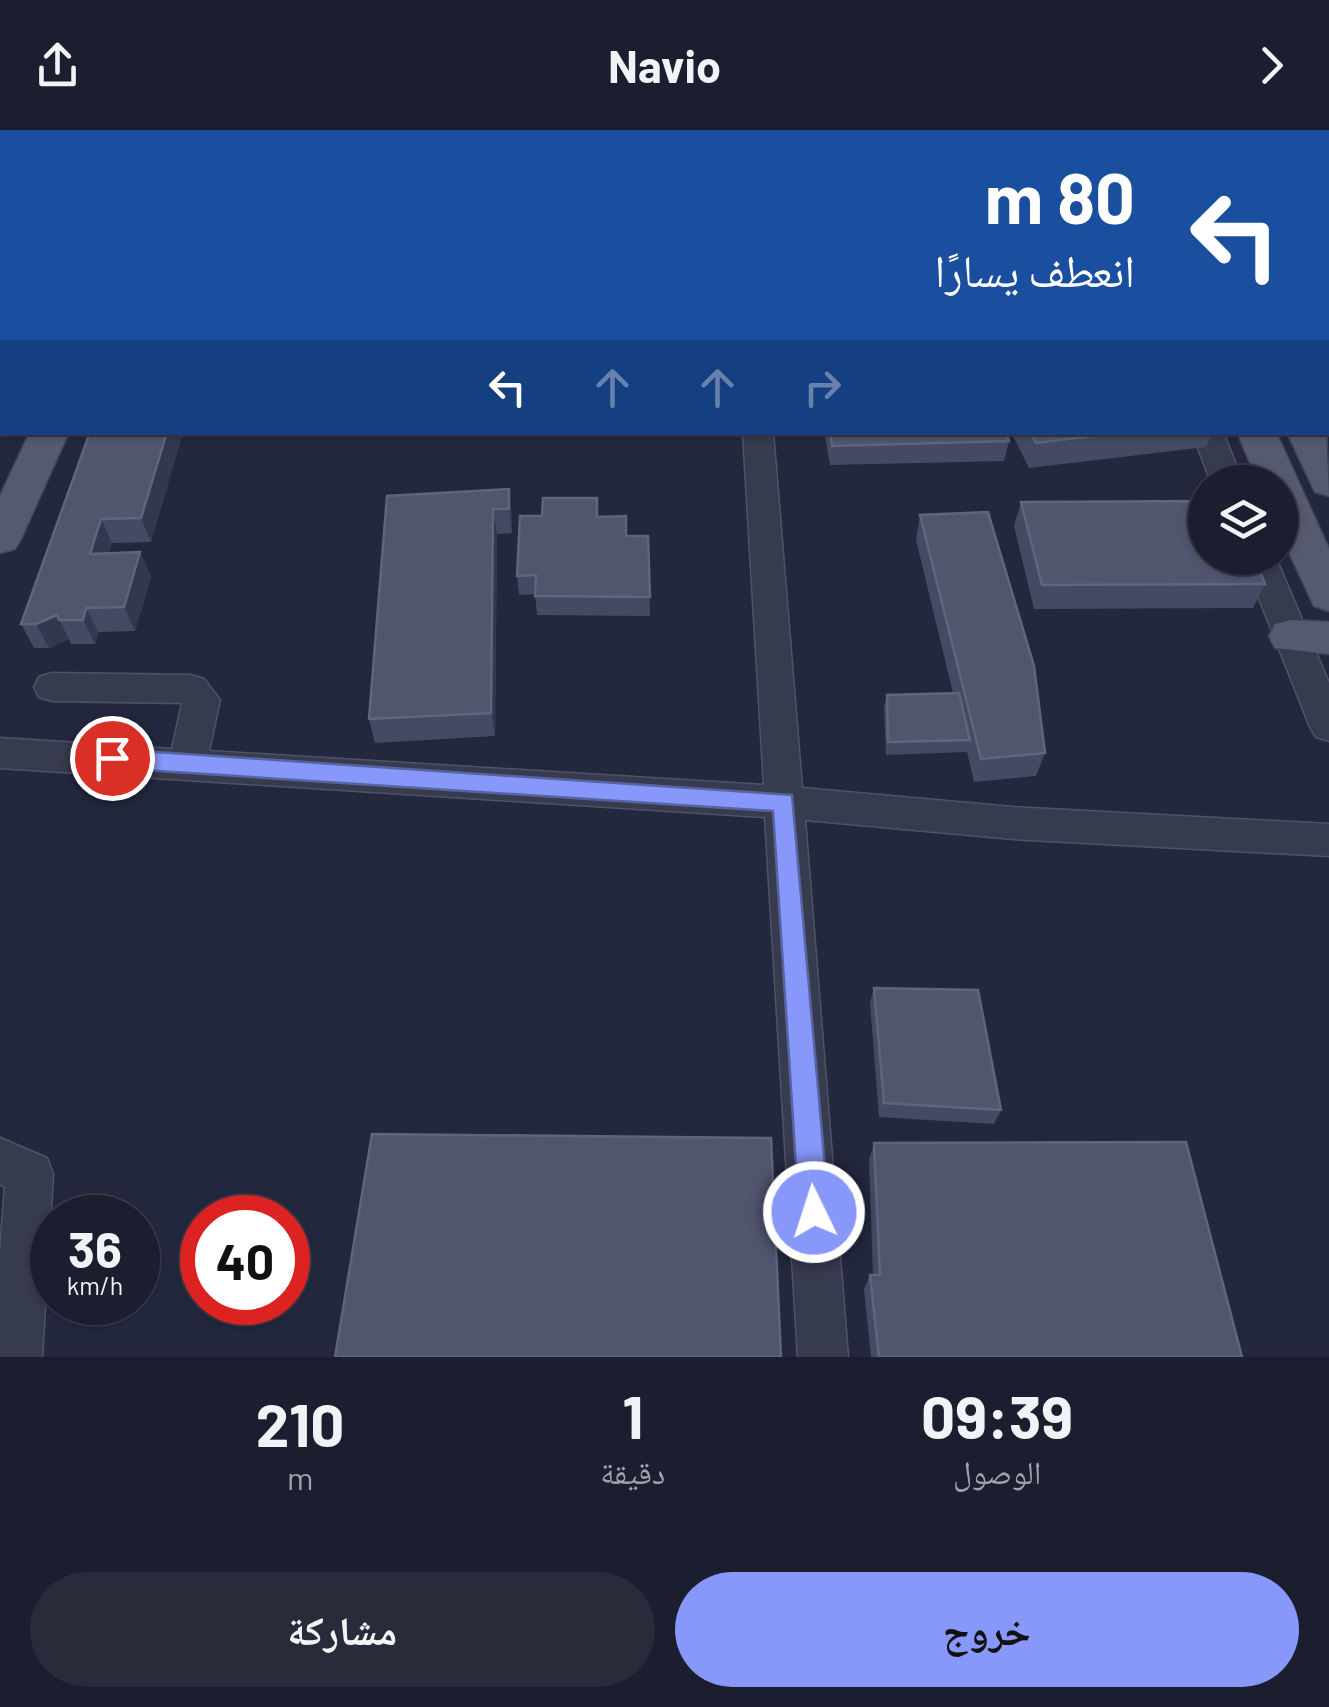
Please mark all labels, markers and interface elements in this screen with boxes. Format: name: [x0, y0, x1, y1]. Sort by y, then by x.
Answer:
icon: share: [30, 38, 85, 93]
text: Navio: [608, 38, 721, 92]
icon: forward: [1244, 38, 1299, 93]
text: 80 m: [985, 154, 1135, 238]
icon: left: [1170, 170, 1300, 300]
text: انعطف يسارًا: [934, 242, 1135, 296]
icon: left: [480, 360, 535, 415]
icon: ahead: [585, 360, 640, 415]
icon: ahead: [690, 360, 745, 415]
icon: right: [795, 360, 850, 415]
map controls: [1188, 465, 1298, 575]
button: layers: [1188, 465, 1298, 575]
pin: [70, 716, 155, 801]
icon: arrive: [85, 731, 140, 786]
position arrow: [762, 1160, 866, 1264]
speed limit sign: 40: [180, 1195, 310, 1325]
text: 36: [68, 1218, 122, 1278]
text: km/h: [67, 1270, 123, 1300]
text: 1: [622, 1379, 643, 1451]
text: 09:39: [921, 1379, 1073, 1451]
text: 210: [256, 1387, 344, 1459]
text: دقيقة: [600, 1452, 665, 1490]
text: الوصول: [953, 1452, 1041, 1490]
text: m: [287, 1458, 313, 1496]
button: مشاركة: [30, 1572, 655, 1687]
button: خروج: [675, 1572, 1299, 1687]

